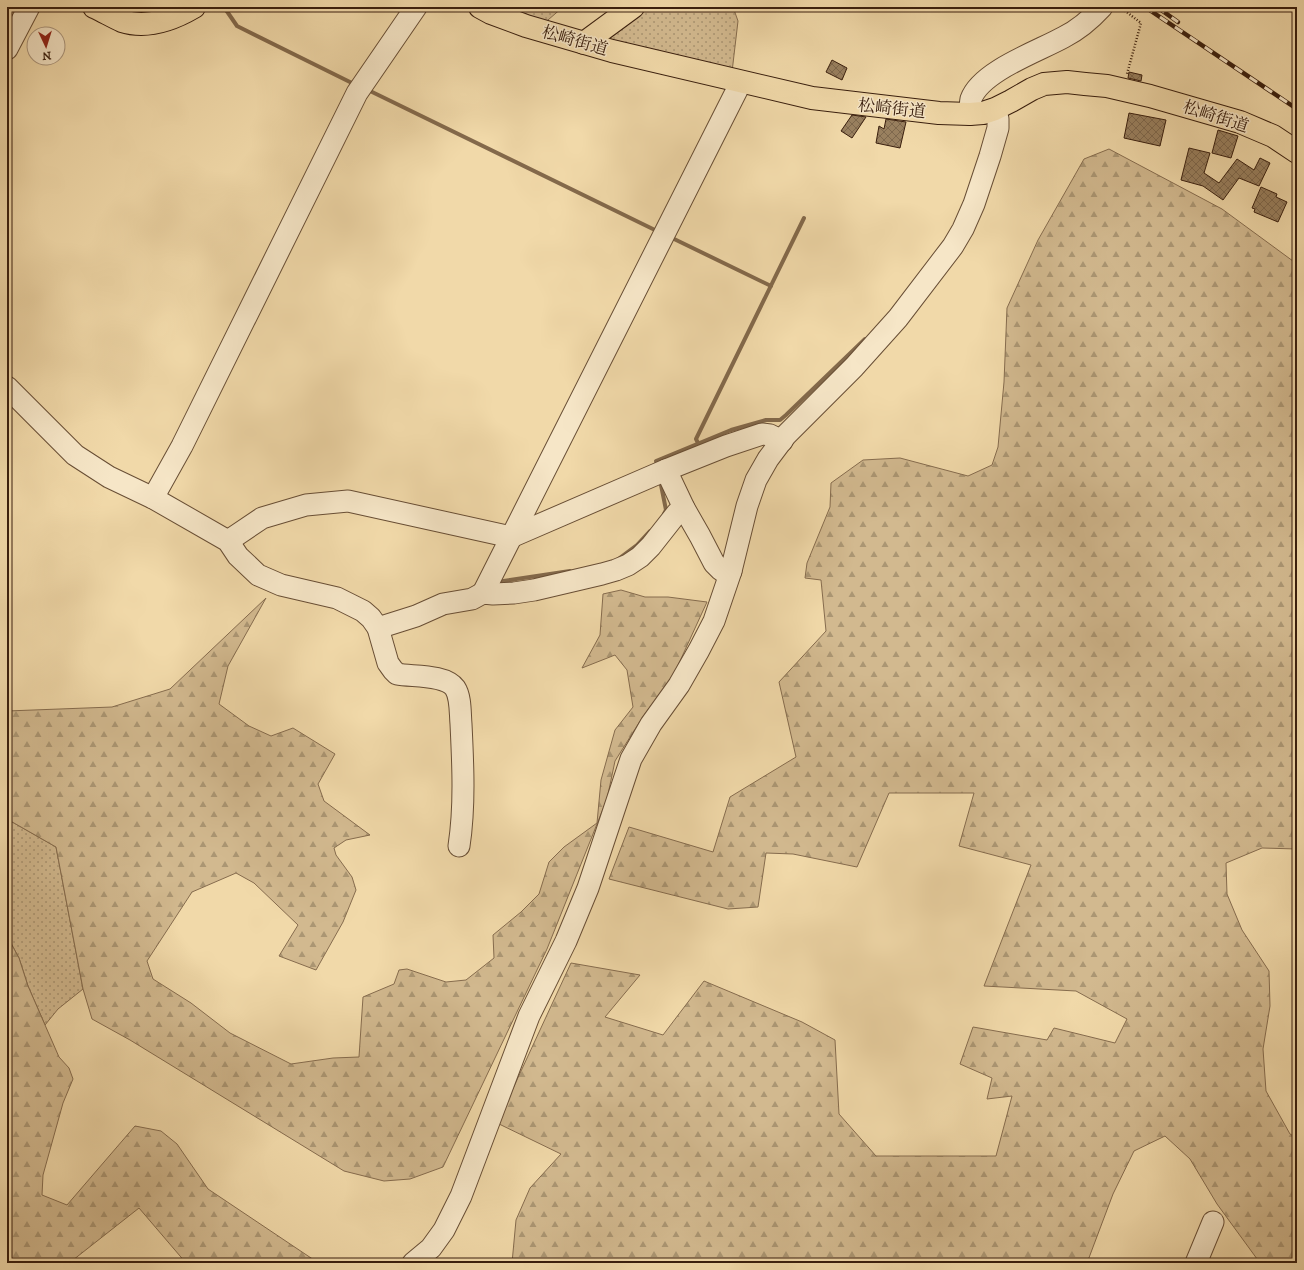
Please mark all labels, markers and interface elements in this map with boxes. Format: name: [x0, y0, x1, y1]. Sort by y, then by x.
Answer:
street label: 松崎街道: [539, 21, 610, 61]
north arrow: [26, 26, 66, 66]
text: N: [42, 48, 52, 62]
street label: 松崎街道: [857, 95, 927, 123]
street label: 松崎街道: [1180, 96, 1251, 138]

